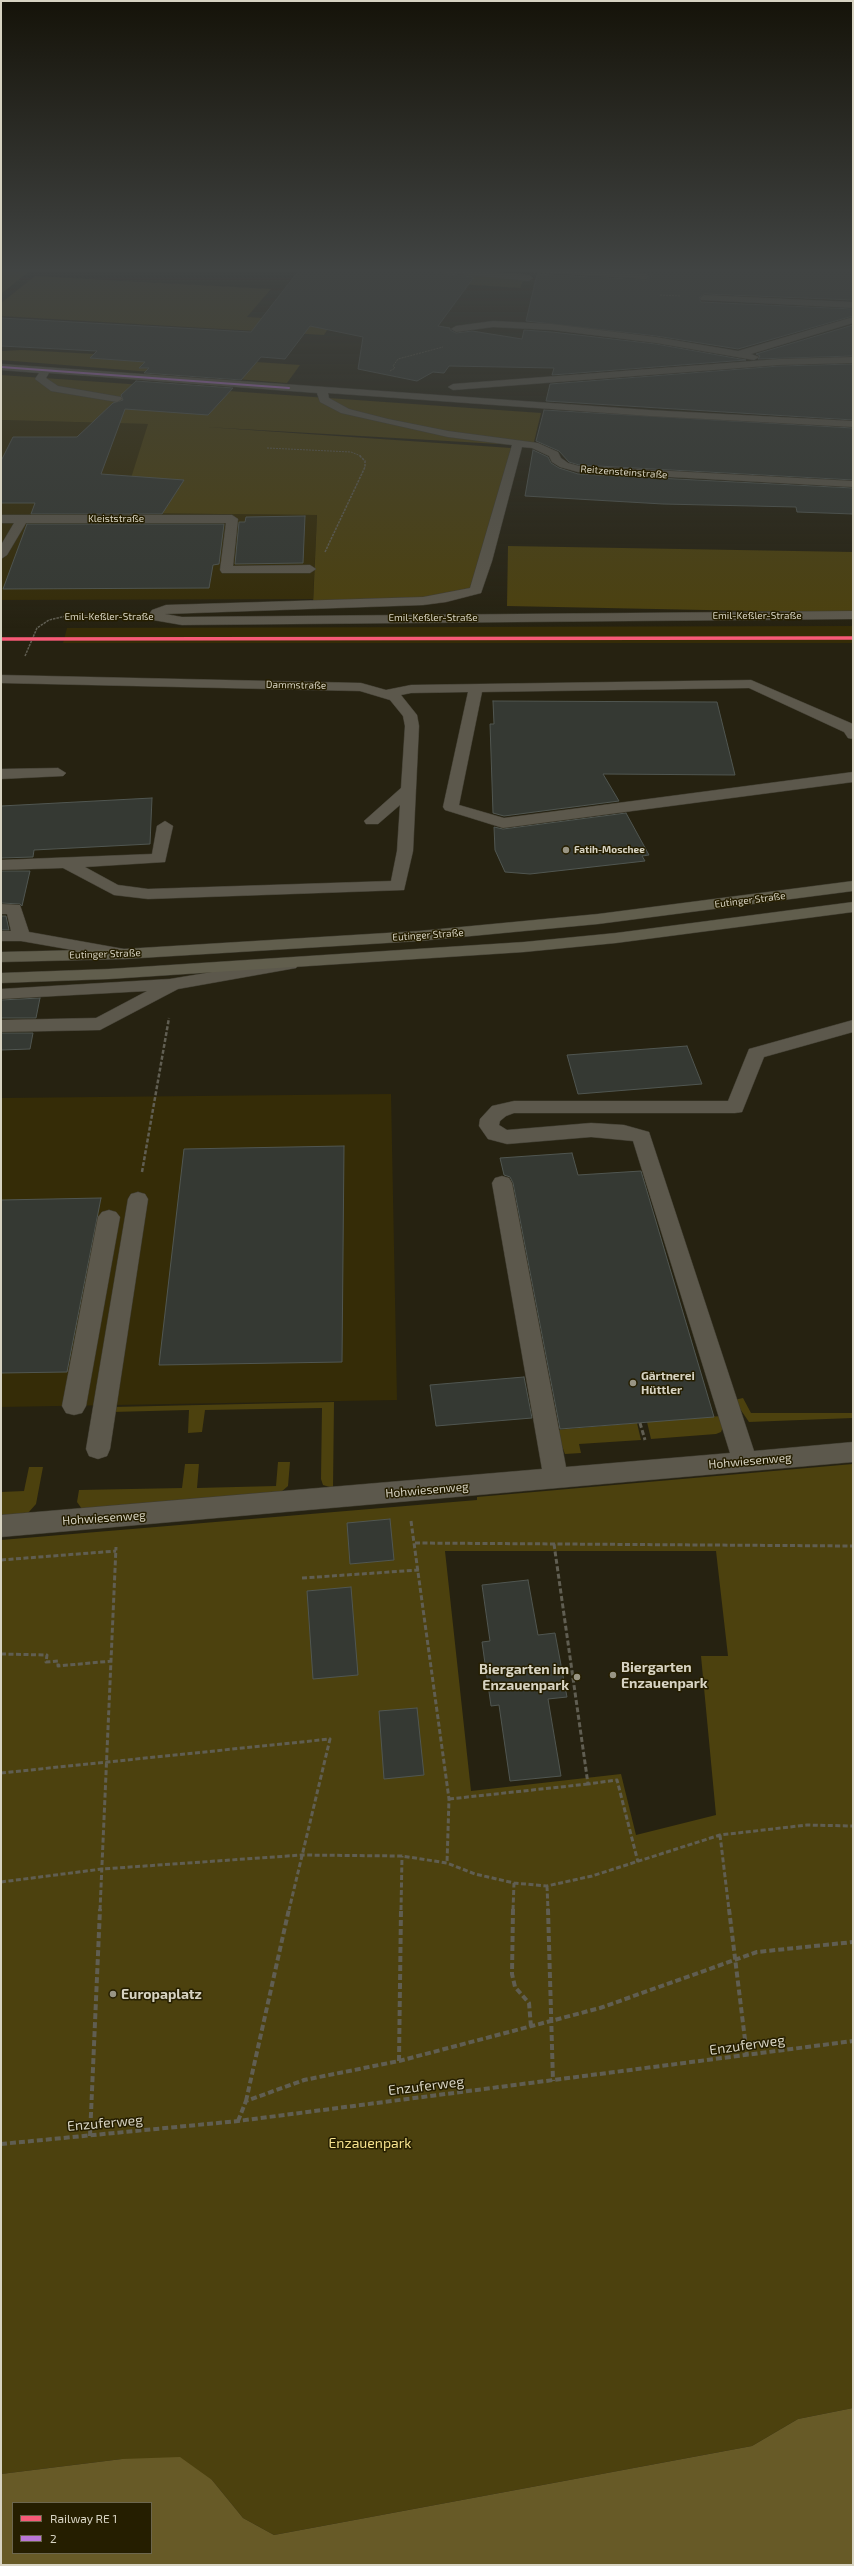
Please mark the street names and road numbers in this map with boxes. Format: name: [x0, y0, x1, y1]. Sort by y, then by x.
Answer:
street label: Reitzensteinstraße: [580, 463, 668, 481]
street label: Kleiststraße: [88, 513, 144, 525]
street label: Emil-Keßler-Straße: [712, 610, 802, 622]
street label: Emil-Keßler-Straße: [64, 611, 154, 623]
street label: Emil-Keßler-Straße: [388, 612, 478, 624]
street label: Dammstraße: [266, 678, 326, 692]
street label: Eutinger Straße: [714, 890, 786, 910]
street label: Eutinger Straße: [392, 927, 464, 943]
street label: Eutinger Straße: [69, 947, 141, 961]
street label: Hohwiesenweg: [708, 1450, 792, 1472]
street label: Hohwiesenweg: [385, 1479, 469, 1501]
street label: Hohwiesenweg: [62, 1508, 146, 1528]
street label: Enzuferweg: [708, 2031, 786, 2059]
street label: Enzuferweg: [387, 2073, 465, 2099]
street label: Enzuferweg: [66, 2111, 144, 2135]

